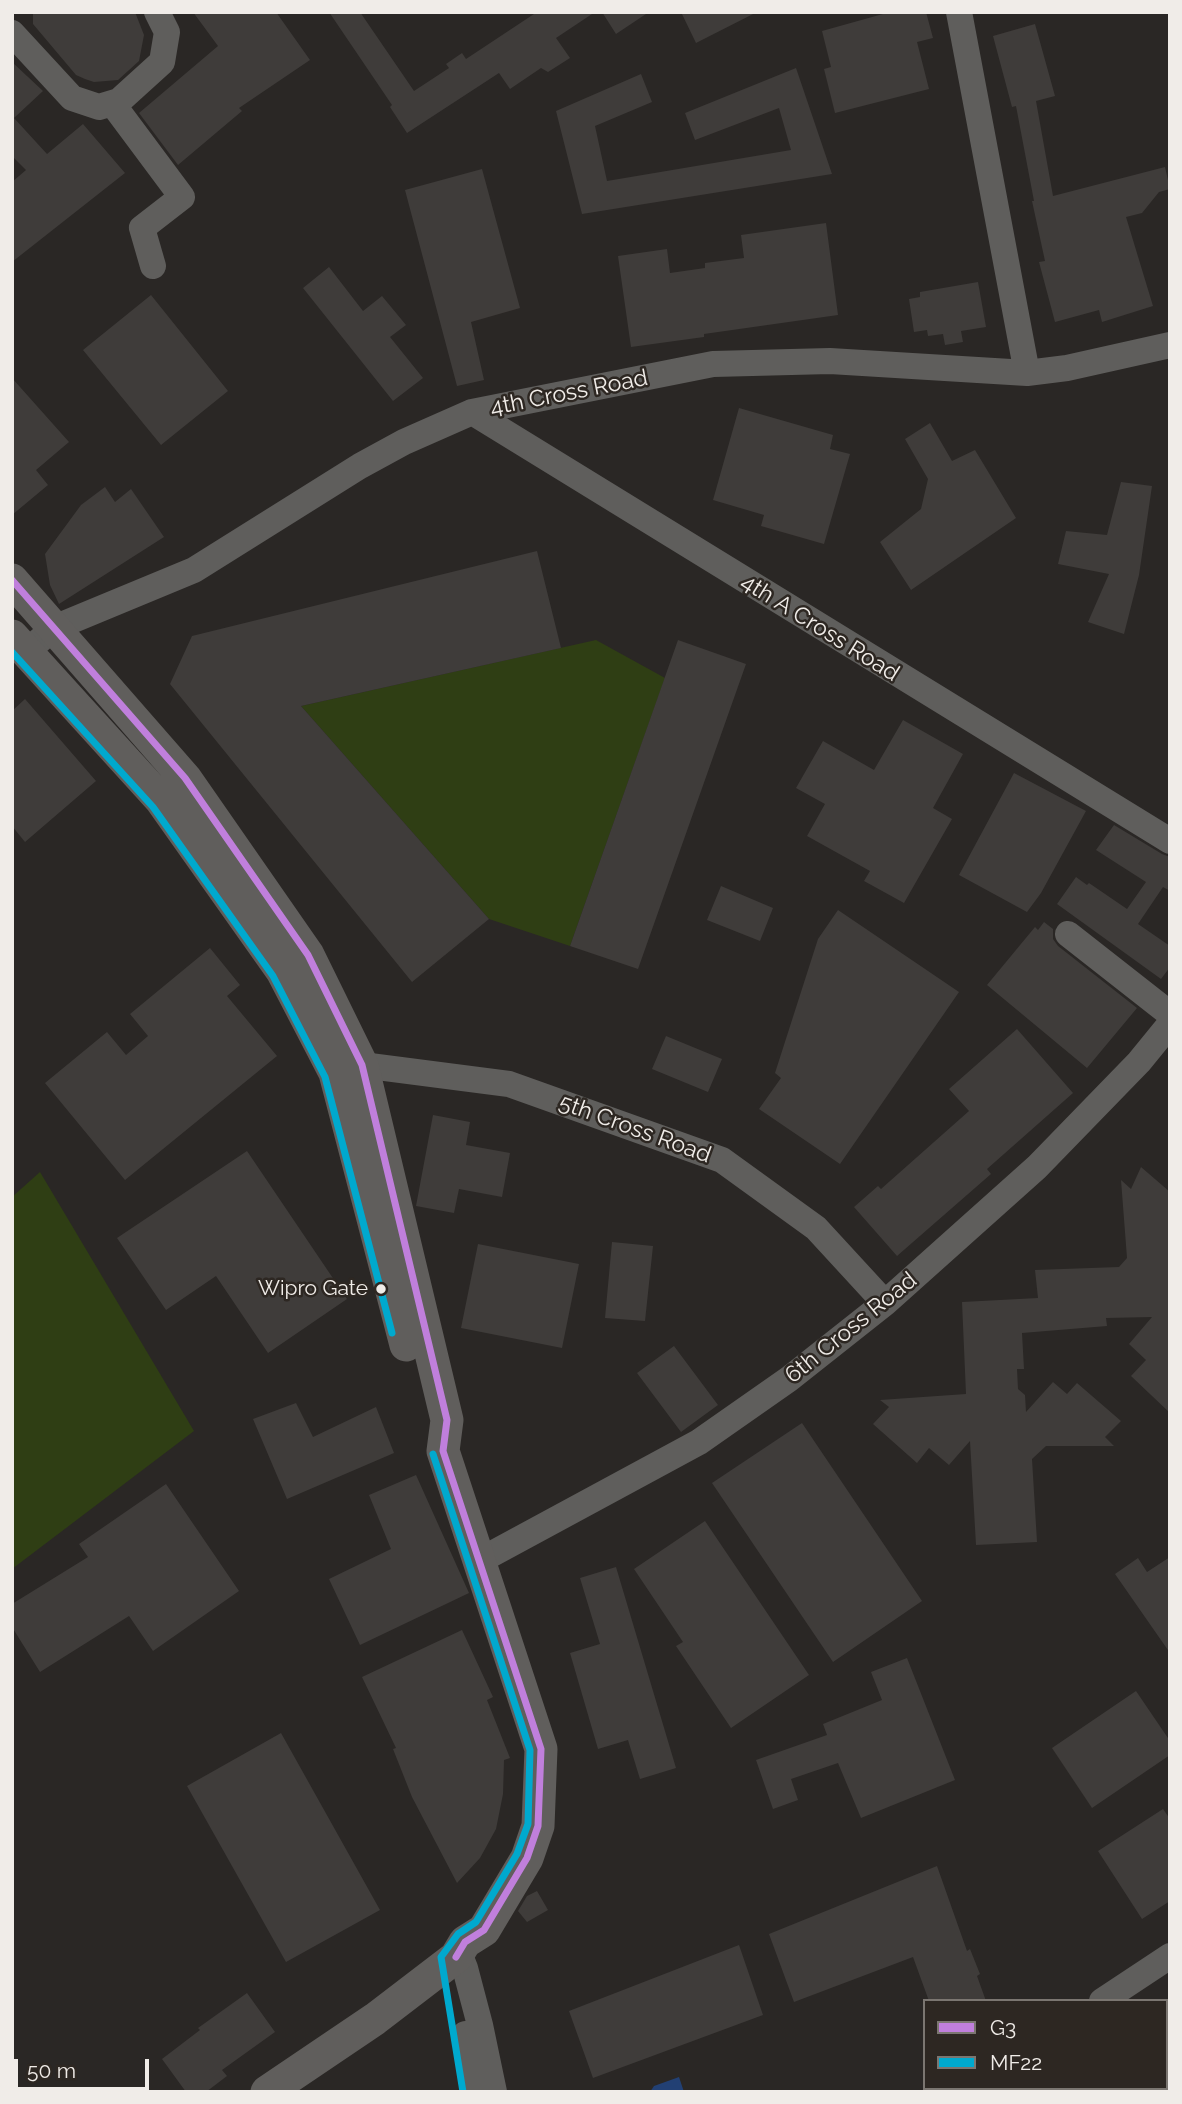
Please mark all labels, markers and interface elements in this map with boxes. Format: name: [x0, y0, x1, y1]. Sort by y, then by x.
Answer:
street label: 4th Cross Road: [488, 364, 650, 422]
street label: 4th A Cross Road: [736, 568, 904, 688]
street label: 5th Cross Road: [555, 1089, 715, 1169]
street label: 6th Cross Road: [780, 1267, 922, 1389]
place label: Wipro Gate: [258, 1276, 368, 1302]
marker: Wipro Gate: [374, 1282, 388, 1296]
legend: [923, 1999, 1168, 2090]
text: G3: [990, 2015, 1016, 2040]
scale bar: [18, 2044, 152, 2088]
text: MF22: [990, 2050, 1042, 2075]
text: 50 m: [27, 2058, 76, 2083]

